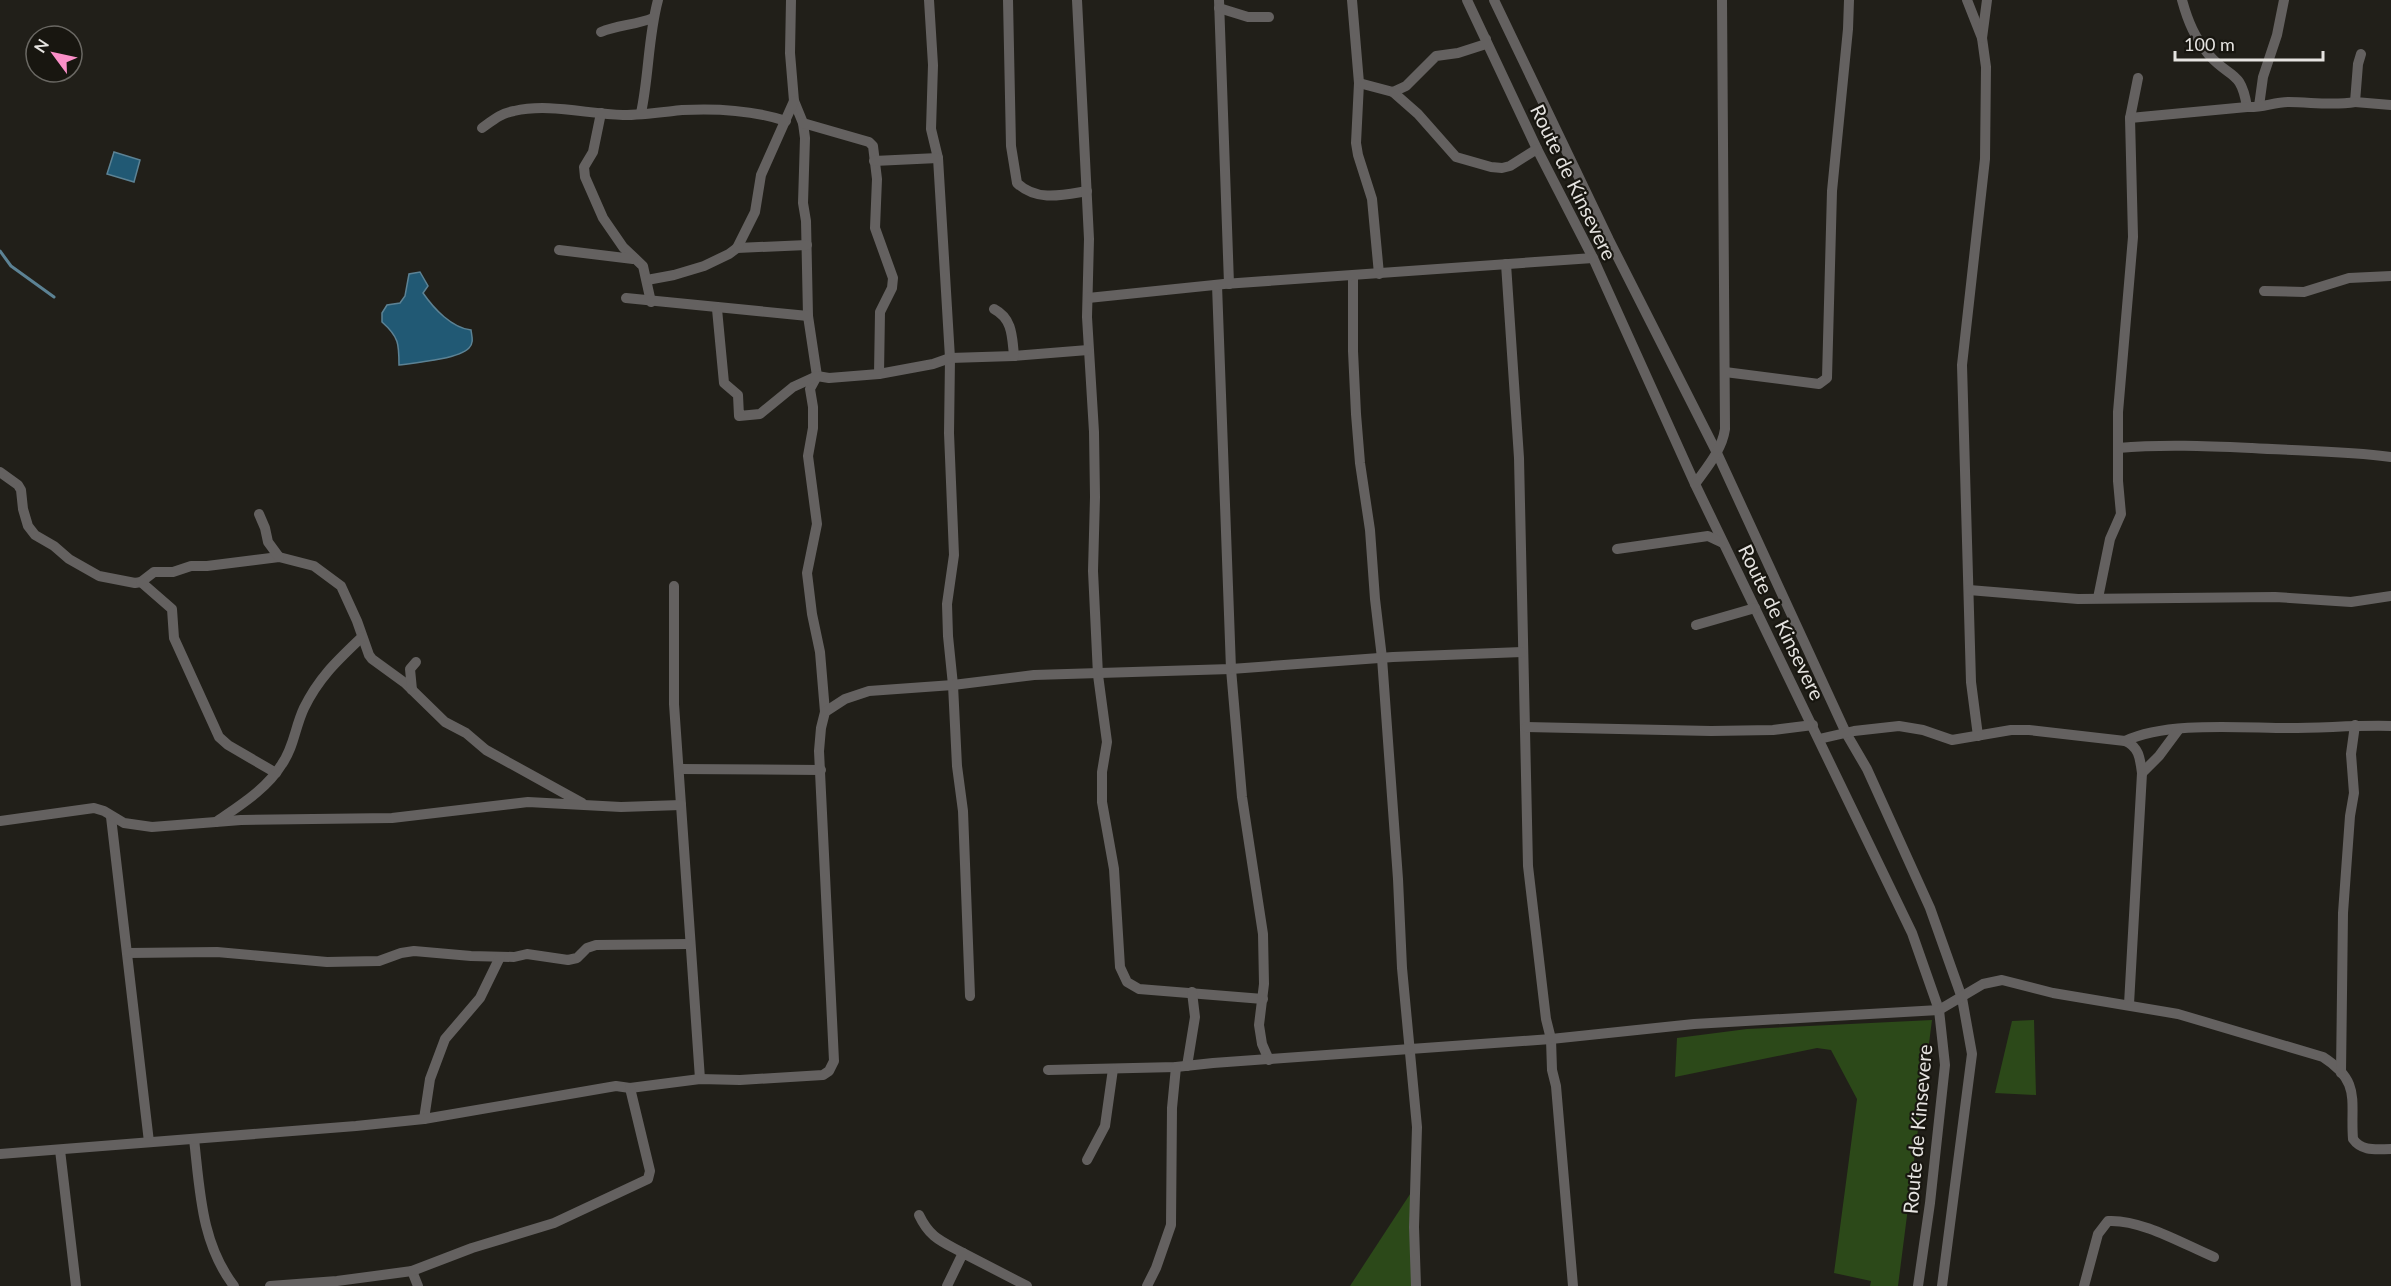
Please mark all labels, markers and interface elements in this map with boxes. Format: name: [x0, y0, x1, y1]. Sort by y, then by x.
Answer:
north arrow: [24, 24, 84, 84]
scale bar: [2175, 24, 2324, 62]
text: 100 m: [2184, 33, 2235, 55]
text: N: [30, 35, 52, 56]
street label: Route de Kinsevere: [1526, 100, 1622, 264]
street label: Route de Kinsevere: [1734, 540, 1830, 704]
street label: Route de Kinsevere: [1898, 1043, 1936, 1215]

